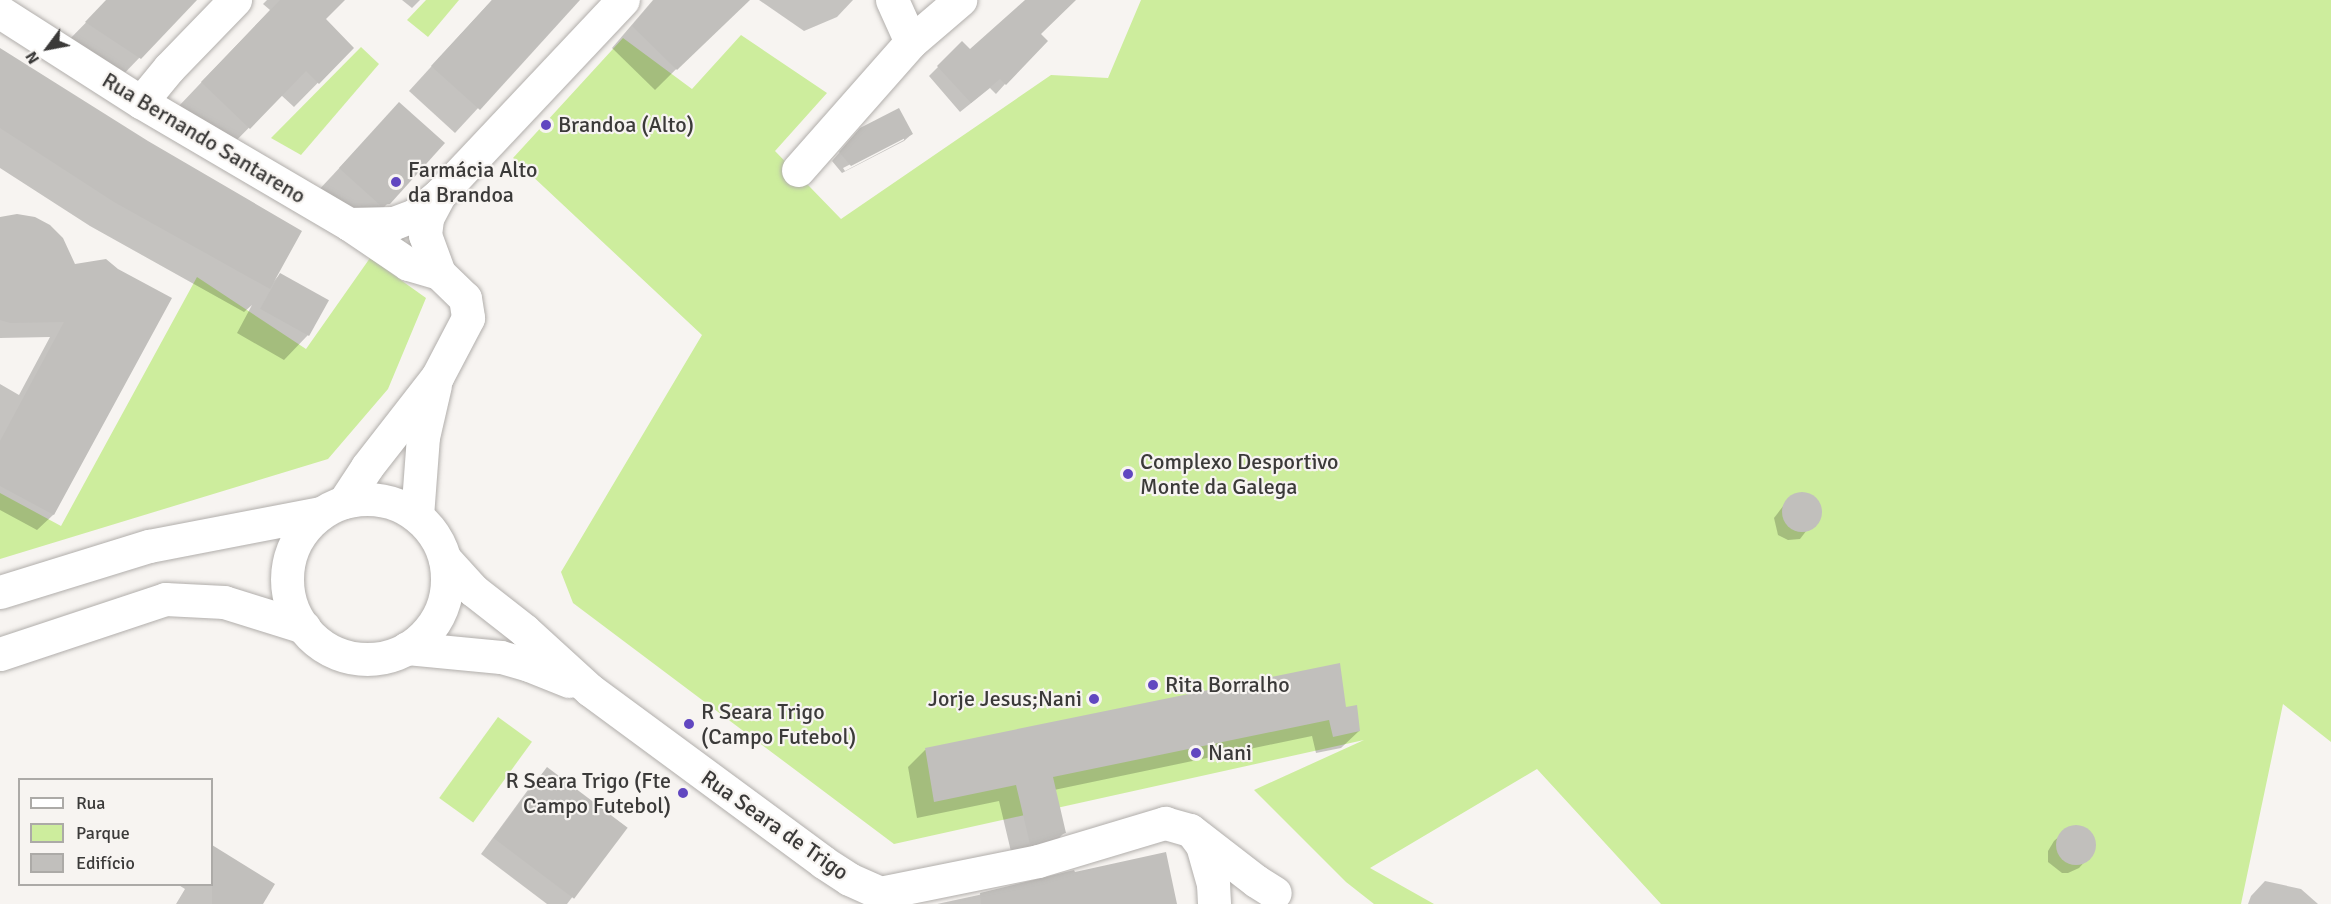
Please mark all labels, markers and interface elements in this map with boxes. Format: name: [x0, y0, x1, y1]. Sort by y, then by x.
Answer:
north arrow: [18, 18, 78, 78]
text: N: [21, 48, 44, 68]
street label: Rua Bernando Santareno: [97, 67, 311, 209]
place label: Brandoa (Alto): [558, 112, 694, 138]
marker: Brandoa (Alto): [539, 118, 553, 132]
place label: Farmácia Alto da Brandoa: [408, 156, 537, 208]
marker: Farmácia Alto da Brandoa: [389, 175, 403, 189]
place label: Complexo Desportivo Monte da Galega: [1140, 448, 1338, 500]
marker: Complexo Desportivo Monte da Galega: [1121, 467, 1135, 481]
place label: Rita Borralho: [1165, 672, 1290, 698]
marker: Rita Borralho: [1146, 678, 1160, 692]
place label: Jorje Jesus;Nani: [928, 686, 1082, 712]
marker: Jorje Jesus;Nani: [1087, 692, 1101, 706]
place label: R Seara Trigo (Campo Futebol): [701, 698, 856, 750]
marker: R Seara Trigo (Campo Futebol): [682, 717, 696, 731]
place label: Nani: [1208, 740, 1252, 766]
marker: Nani: [1189, 746, 1203, 760]
street label: Rua Seara de Trigo: [696, 764, 854, 886]
place label: R Seara Trigo (Fte Campo Futebol): [506, 767, 671, 818]
legend: [18, 778, 213, 886]
marker: R Seara Trigo (Fte Campo Futebol): [676, 786, 690, 800]
text: Rua: [76, 792, 105, 814]
text: Parque: [76, 822, 130, 844]
text: Edifício: [76, 852, 135, 874]

